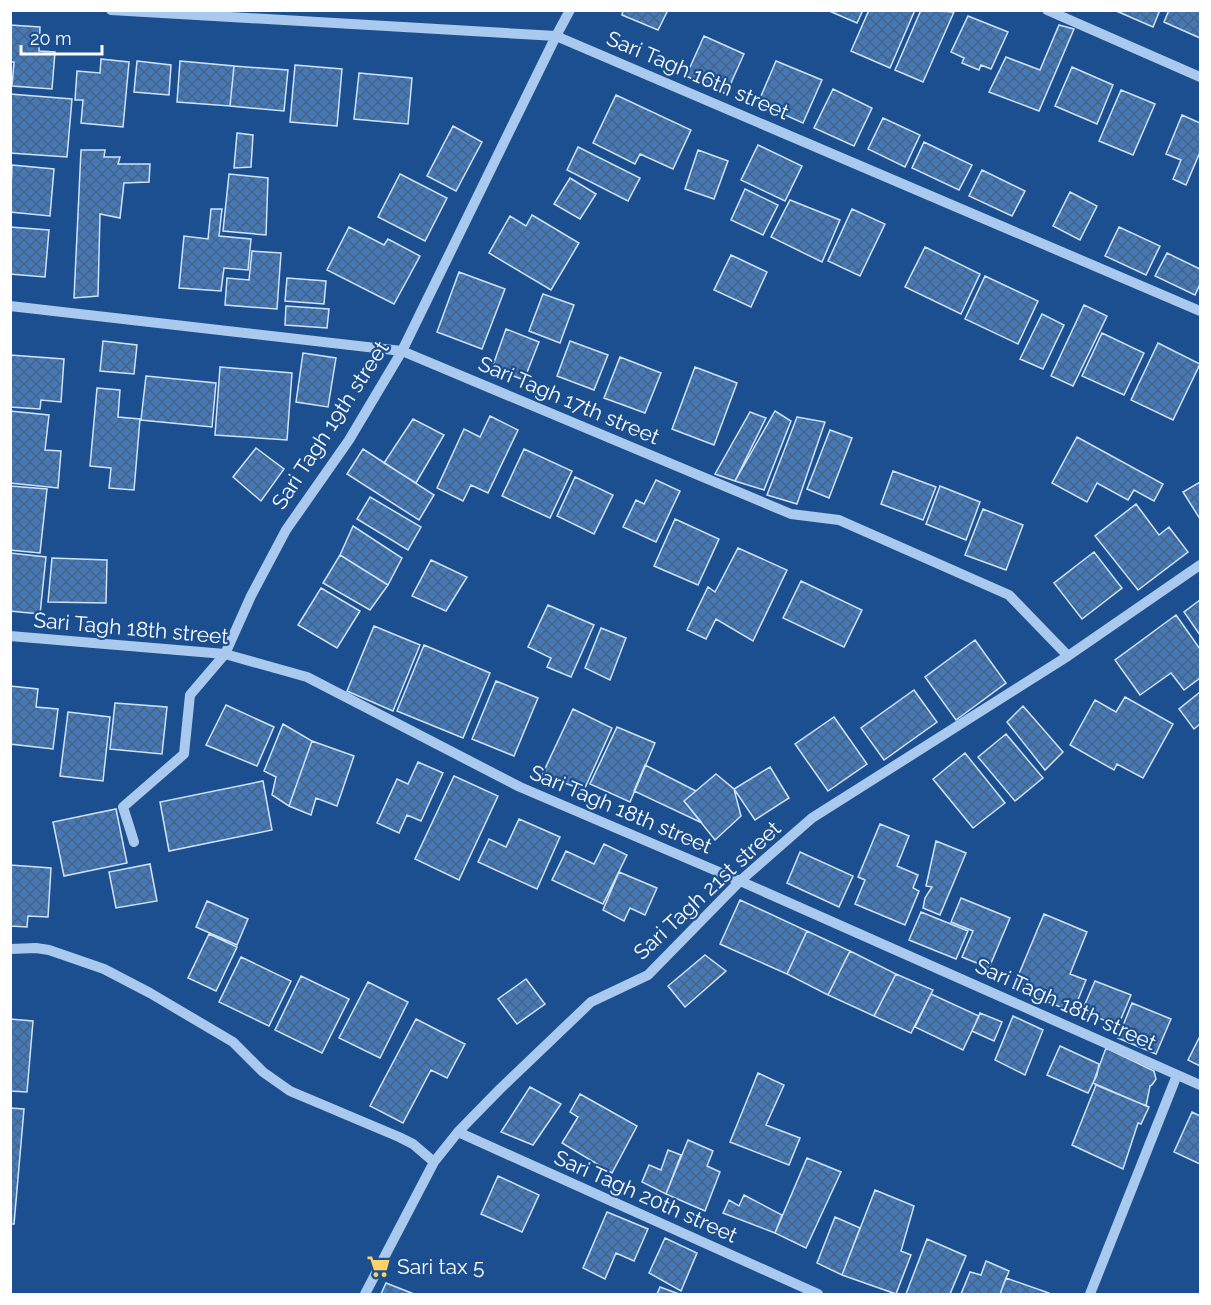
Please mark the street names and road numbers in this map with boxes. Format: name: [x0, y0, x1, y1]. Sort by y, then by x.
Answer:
street label: Sari Tagh 16th street: [603, 25, 793, 125]
street label: Sari Tagh 19th street: [266, 336, 394, 514]
street label: Sari Tagh 17th street: [475, 351, 663, 449]
street label: Sari Tagh 18th street: [33, 607, 229, 649]
street label: Sari Tagh 18th street: [526, 759, 716, 859]
street label: Sari Tagh 21st street: [628, 815, 786, 965]
street label: Sari Tagh 18th street: [972, 953, 1160, 1055]
street label: Sari Tagh 20th street: [551, 1144, 741, 1248]

